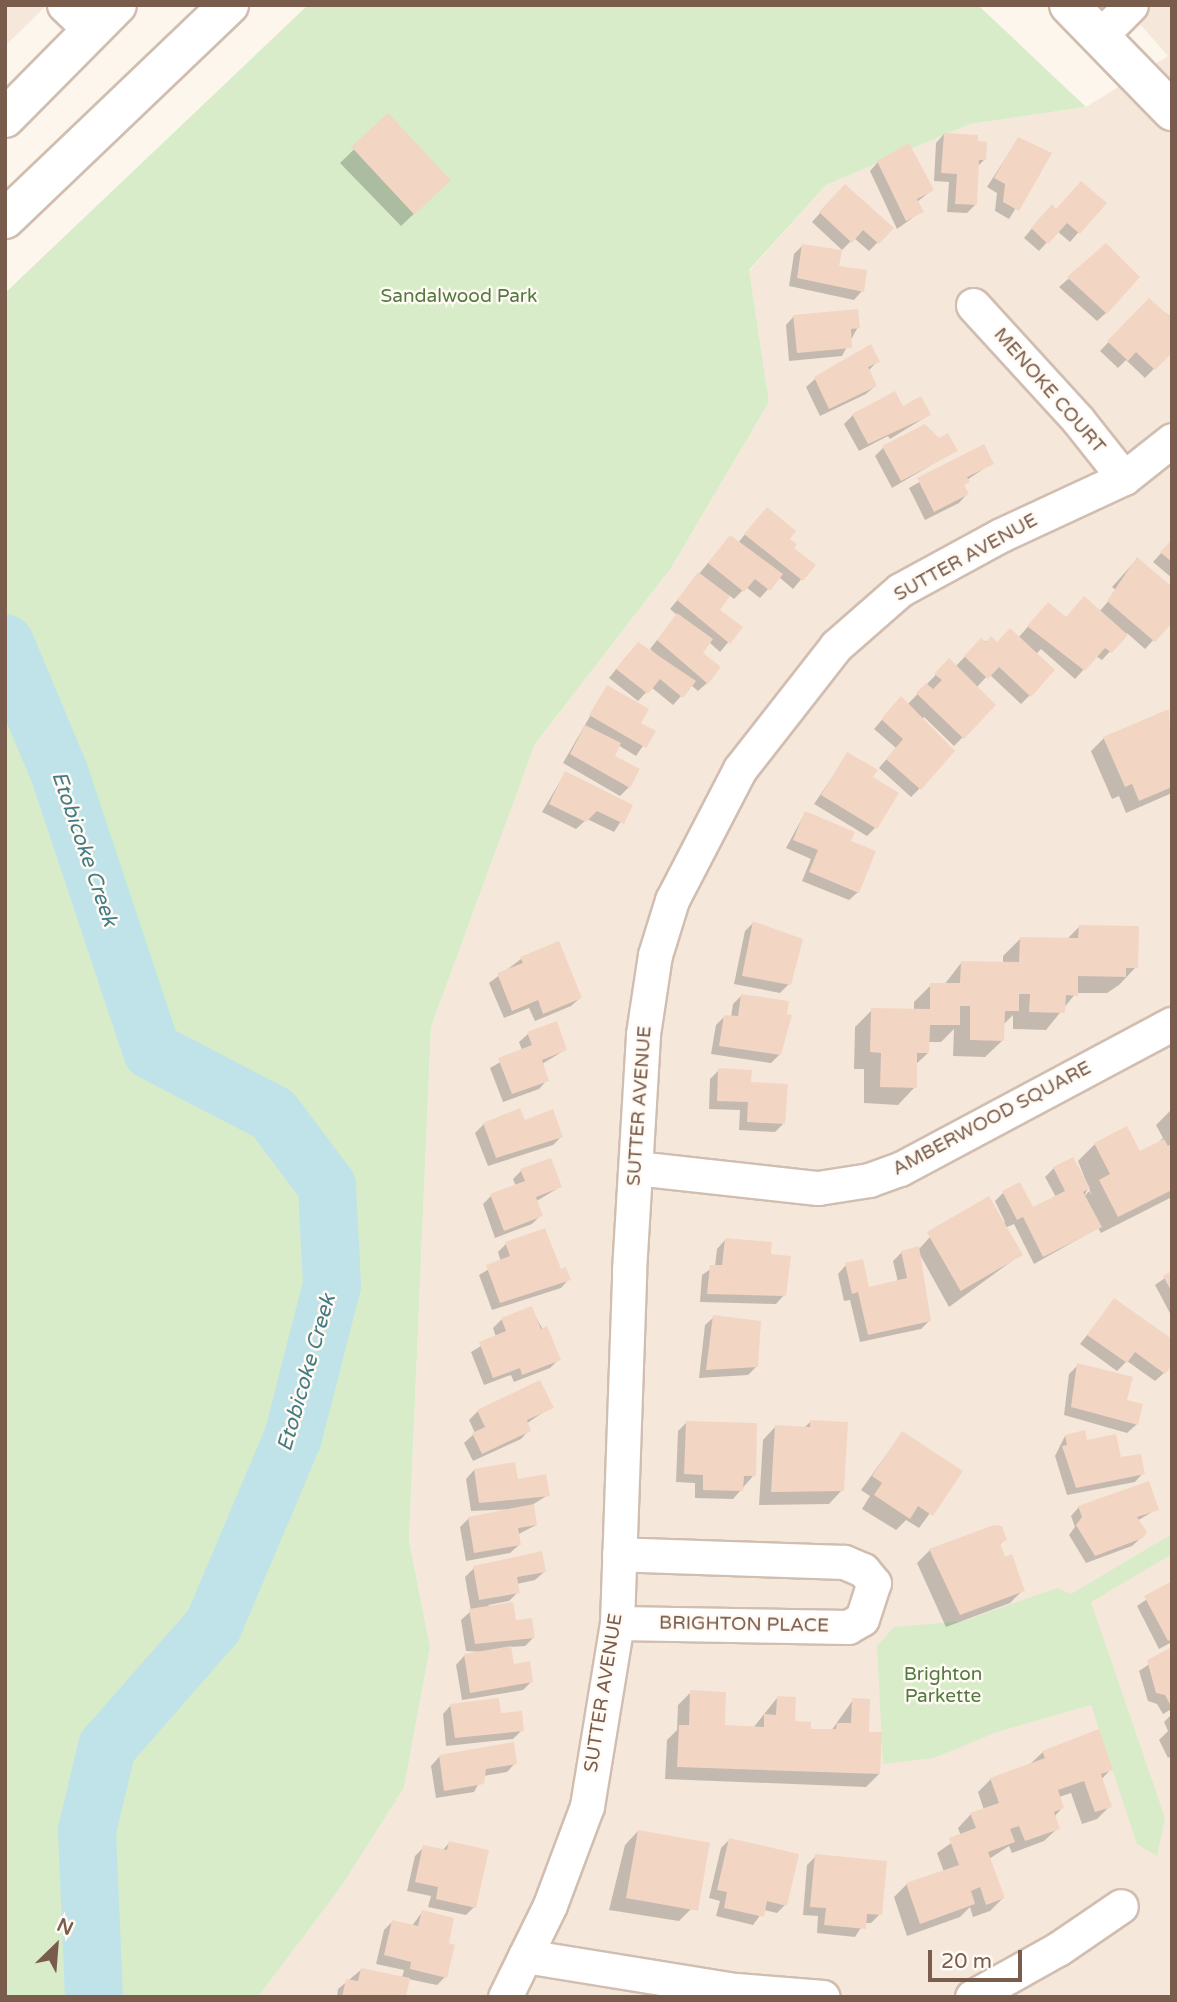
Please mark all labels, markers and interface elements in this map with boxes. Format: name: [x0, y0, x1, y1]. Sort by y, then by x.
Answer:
park label: Sandalwood Park: [381, 286, 537, 308]
street label: MENOKE COURT: [988, 324, 1110, 458]
street label: SUTTER AVENUE: [890, 509, 1042, 607]
water label: Etobicoke Creek: [46, 768, 122, 930]
street label: SUTTER AVENUE: [623, 1025, 657, 1187]
street label: AMBERWOOD SQUARE: [889, 1057, 1095, 1181]
water label: Etobicoke Creek: [273, 1292, 341, 1454]
street label: SUTTER AVENUE: [580, 1612, 628, 1774]
street label: BRIGHTON PLACE: [659, 1612, 829, 1638]
park label: Brighton Parkette: [904, 1664, 982, 1708]
north arrow: [21, 1911, 91, 1981]
text: N: [53, 1914, 76, 1940]
scale bar: [932, 1936, 1026, 1980]
text: 20 m: [941, 1949, 992, 1974]

